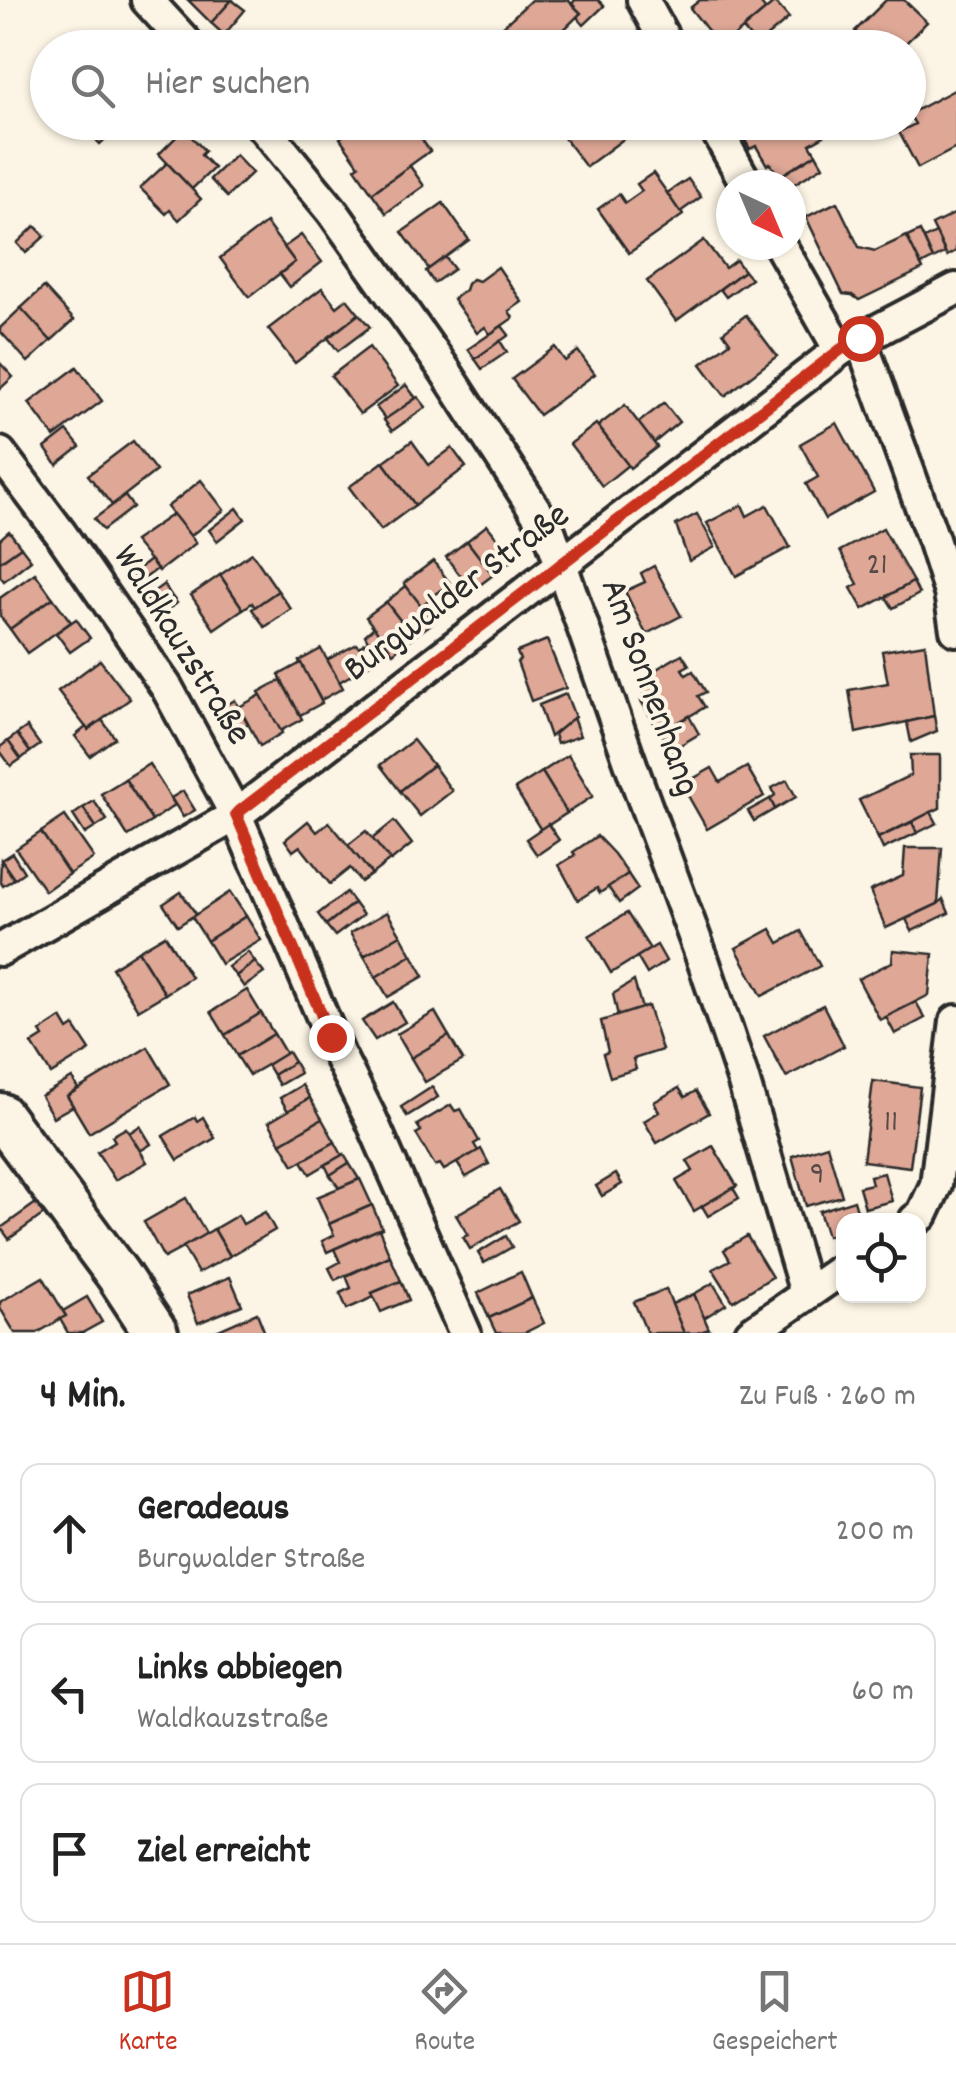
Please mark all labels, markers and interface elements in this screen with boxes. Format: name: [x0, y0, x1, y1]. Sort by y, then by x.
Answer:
search box: [30, 30, 926, 140]
icon: search: [65, 58, 120, 113]
text: Hier suchen: [145, 58, 310, 113]
north arrow: [716, 170, 806, 260]
route start: [838, 316, 884, 362]
street label: Burgwalder Straße: [333, 490, 583, 698]
street label: Waldkauzstraße: [96, 535, 264, 757]
house number: 21: [867, 544, 888, 590]
street label: Am Sonnenhang: [583, 571, 713, 805]
route end: [309, 1015, 355, 1061]
house number: 11: [884, 1101, 898, 1147]
house number: 9: [810, 1153, 824, 1199]
map controls: [836, 1213, 926, 1303]
button: locate: [836, 1213, 926, 1303]
text: 4 Min.: [40, 1368, 126, 1428]
text: Zu Fuß · 260 m: [739, 1375, 916, 1421]
text: Geradeaus: [137, 1483, 290, 1538]
icon: ahead: [42, 1506, 97, 1561]
text: 200 m: [836, 1510, 914, 1556]
text: Burgwalder Straße: [137, 1538, 365, 1584]
text: Links abbiegen: [137, 1643, 343, 1698]
icon: left: [42, 1666, 97, 1721]
text: 60 m: [852, 1670, 914, 1716]
text: Waldkauzstraße: [137, 1698, 329, 1744]
icon: arrive: [42, 1826, 97, 1881]
text: Ziel erreicht: [137, 1826, 310, 1881]
tab: Karte: [118, 1964, 177, 2064]
tab: Route: [414, 1964, 475, 2064]
tab: Gespeichert: [712, 1964, 838, 2064]

